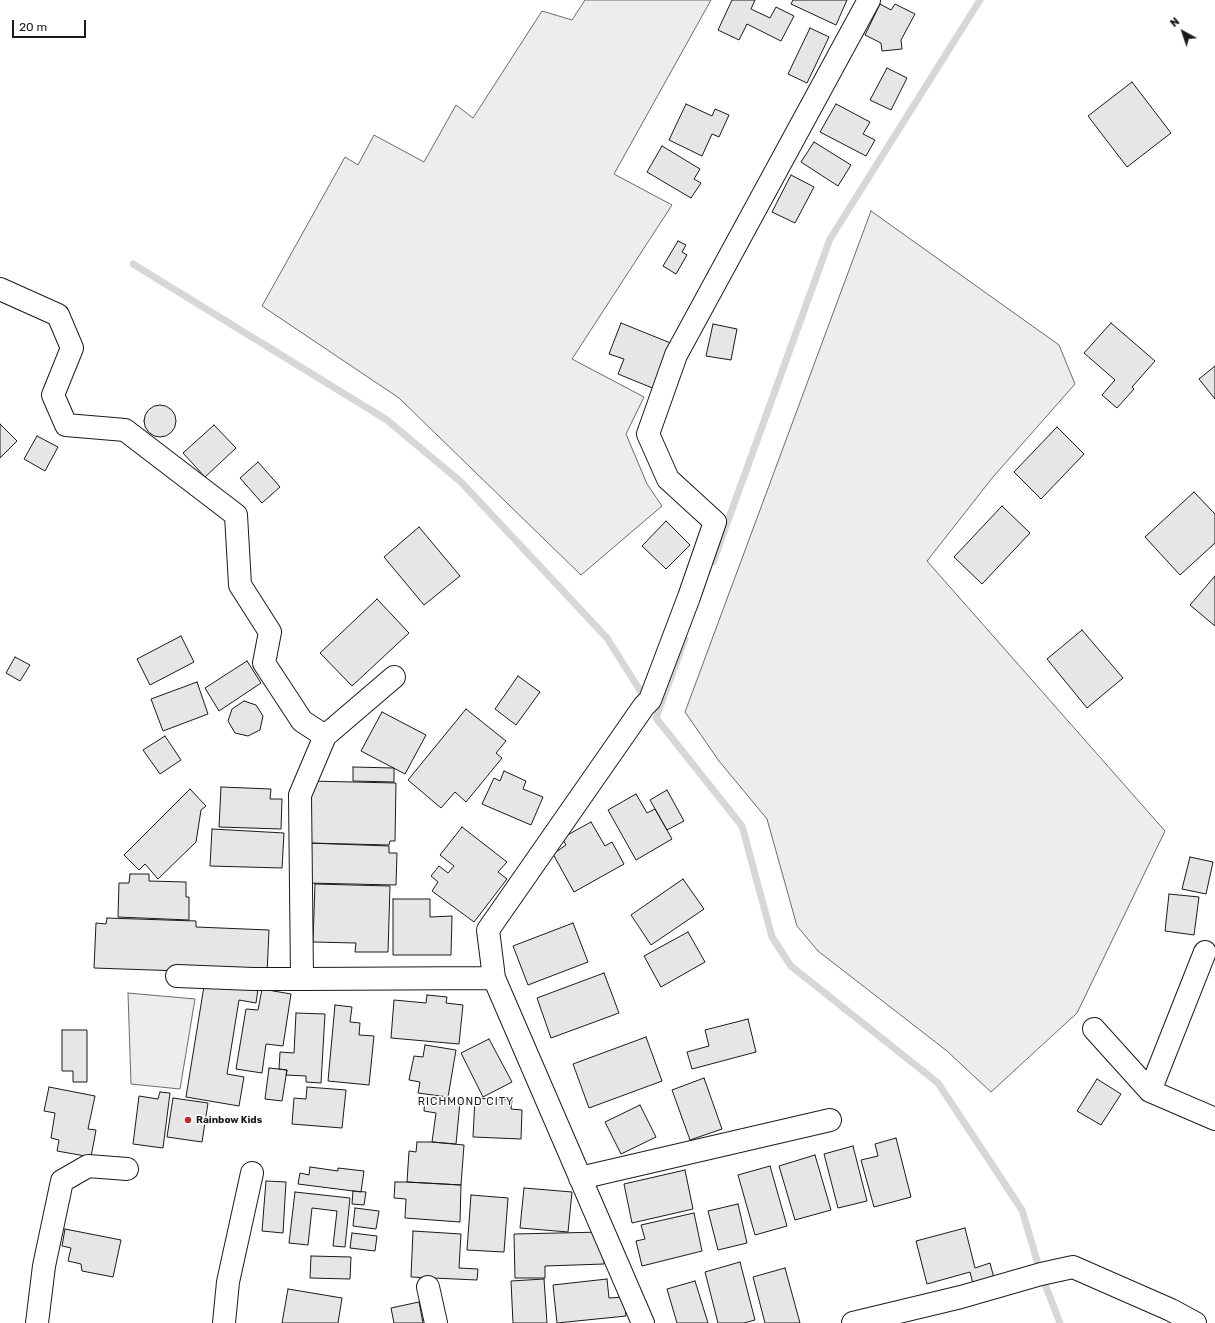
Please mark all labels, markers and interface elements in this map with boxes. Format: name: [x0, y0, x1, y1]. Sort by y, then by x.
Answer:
scale bar: [14, 12, 88, 38]
north arrow: [1163, 12, 1203, 52]
text: N: [1168, 15, 1182, 30]
text: 20 m: [19, 20, 47, 34]
district label: RICHMOND CITY: [418, 1095, 514, 1109]
place label: Rainbow Kids: [196, 1114, 262, 1126]
marker: Rainbow Kids: [183, 1115, 193, 1125]

